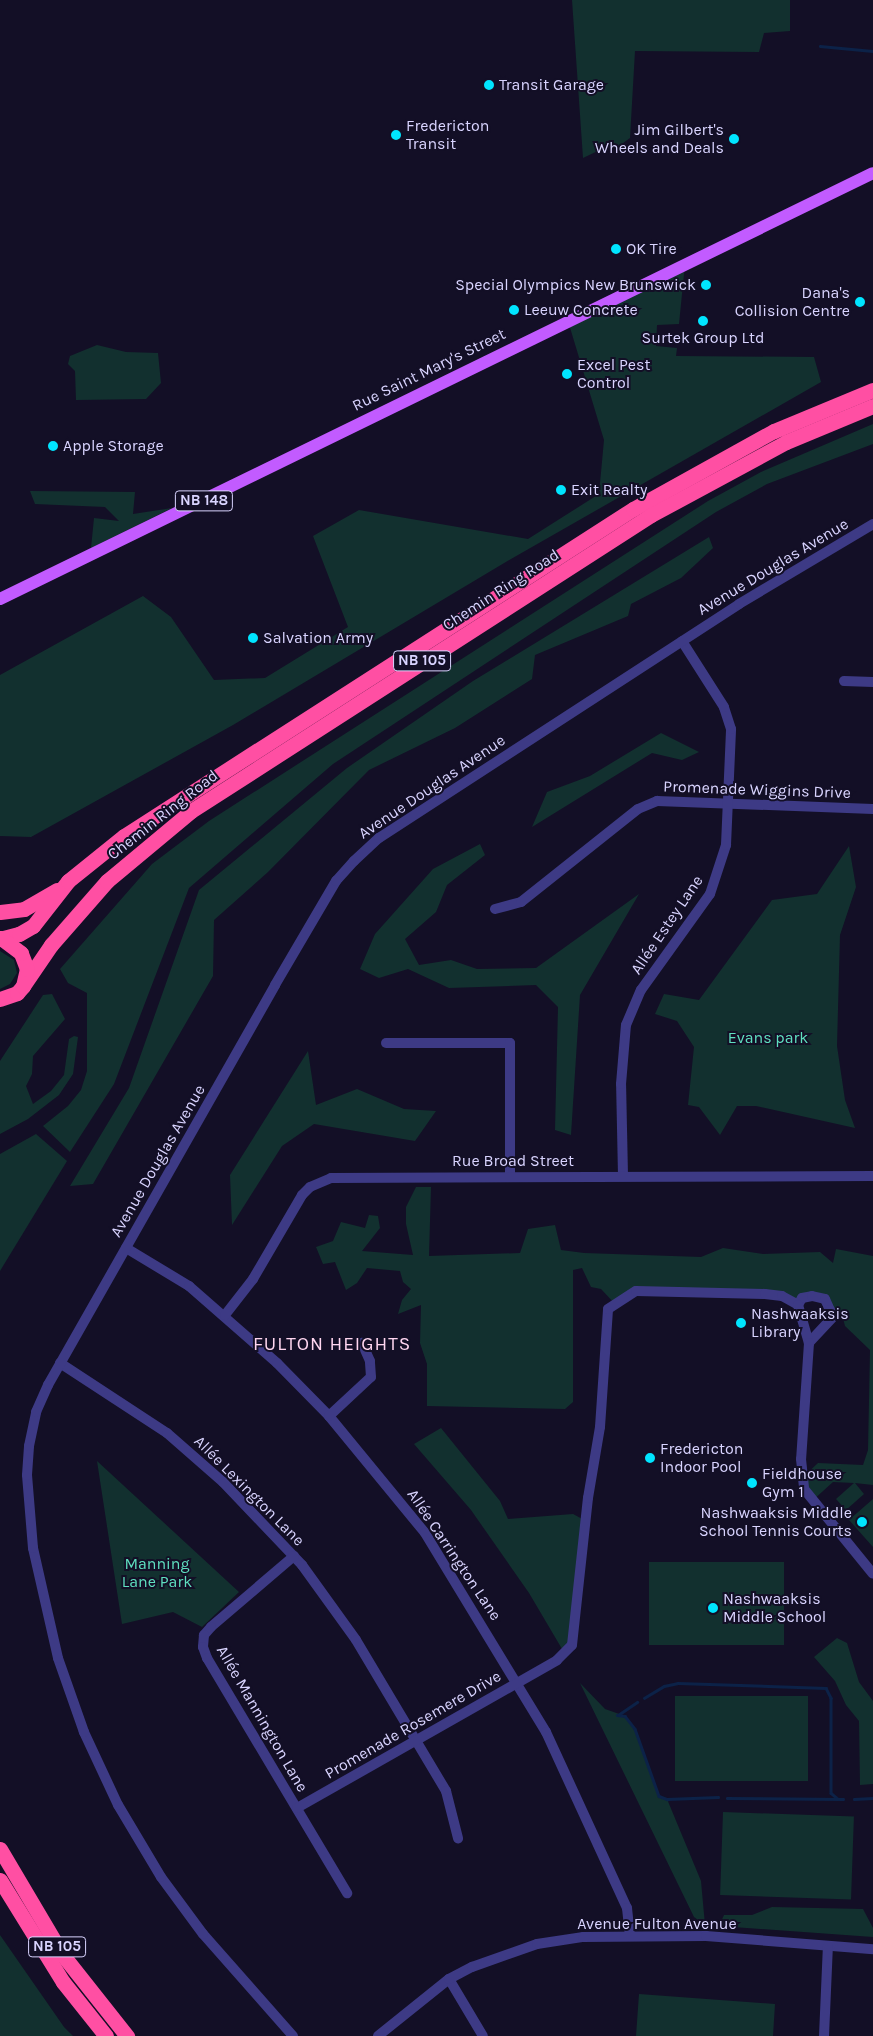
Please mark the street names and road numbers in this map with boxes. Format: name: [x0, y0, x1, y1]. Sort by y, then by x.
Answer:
street label: Rue Saint Mary's Street: [349, 325, 509, 415]
road number: NB 148: [174, 488, 234, 514]
street label: Avenue Douglas Avenue: [694, 514, 852, 620]
street label: Chemin Ring Road: [439, 545, 563, 635]
road number: NB 105: [392, 648, 452, 674]
street label: Avenue Douglas Avenue: [355, 731, 509, 843]
street label: Chemin Ring Road: [104, 766, 222, 864]
street label: Promenade Wiggins Drive: [663, 777, 851, 803]
street label: Allée Estey Lane: [627, 872, 707, 978]
street label: Avenue Douglas Avenue: [107, 1081, 209, 1241]
street label: Rue Broad Street: [452, 1151, 574, 1171]
street label: Allée Lexington Lane: [190, 1432, 308, 1550]
street label: Allée Carrington Lane: [403, 1486, 505, 1624]
street label: Allée Mannington Lane: [212, 1642, 312, 1796]
street label: Promenade Rosemere Drive: [322, 1667, 504, 1783]
street label: Avenue Fulton Avenue: [577, 1914, 737, 1934]
road number: NB 105: [27, 1934, 87, 1960]

